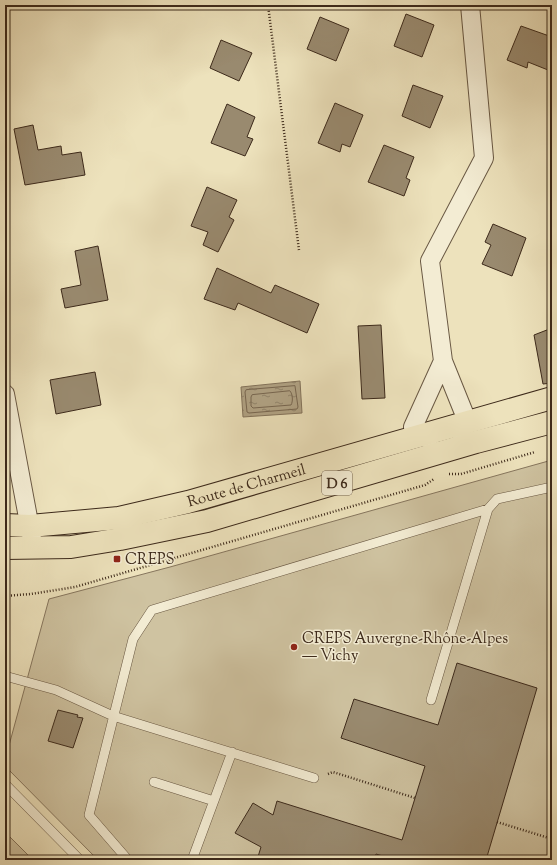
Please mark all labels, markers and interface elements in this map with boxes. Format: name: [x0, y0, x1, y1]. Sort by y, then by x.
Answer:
street label: Route de Charmeil: [185, 460, 308, 514]
road number: D 6: [322, 471, 352, 495]
place label: CREPS: [125, 550, 174, 571]
marker: CREPS: [112, 554, 122, 564]
place label: CREPS Auvergne-Rhône-Alpes — Vichy: [302, 629, 508, 667]
marker: CREPS Auvergne-Rhône-Alpes — Vichy: [289, 642, 299, 652]

